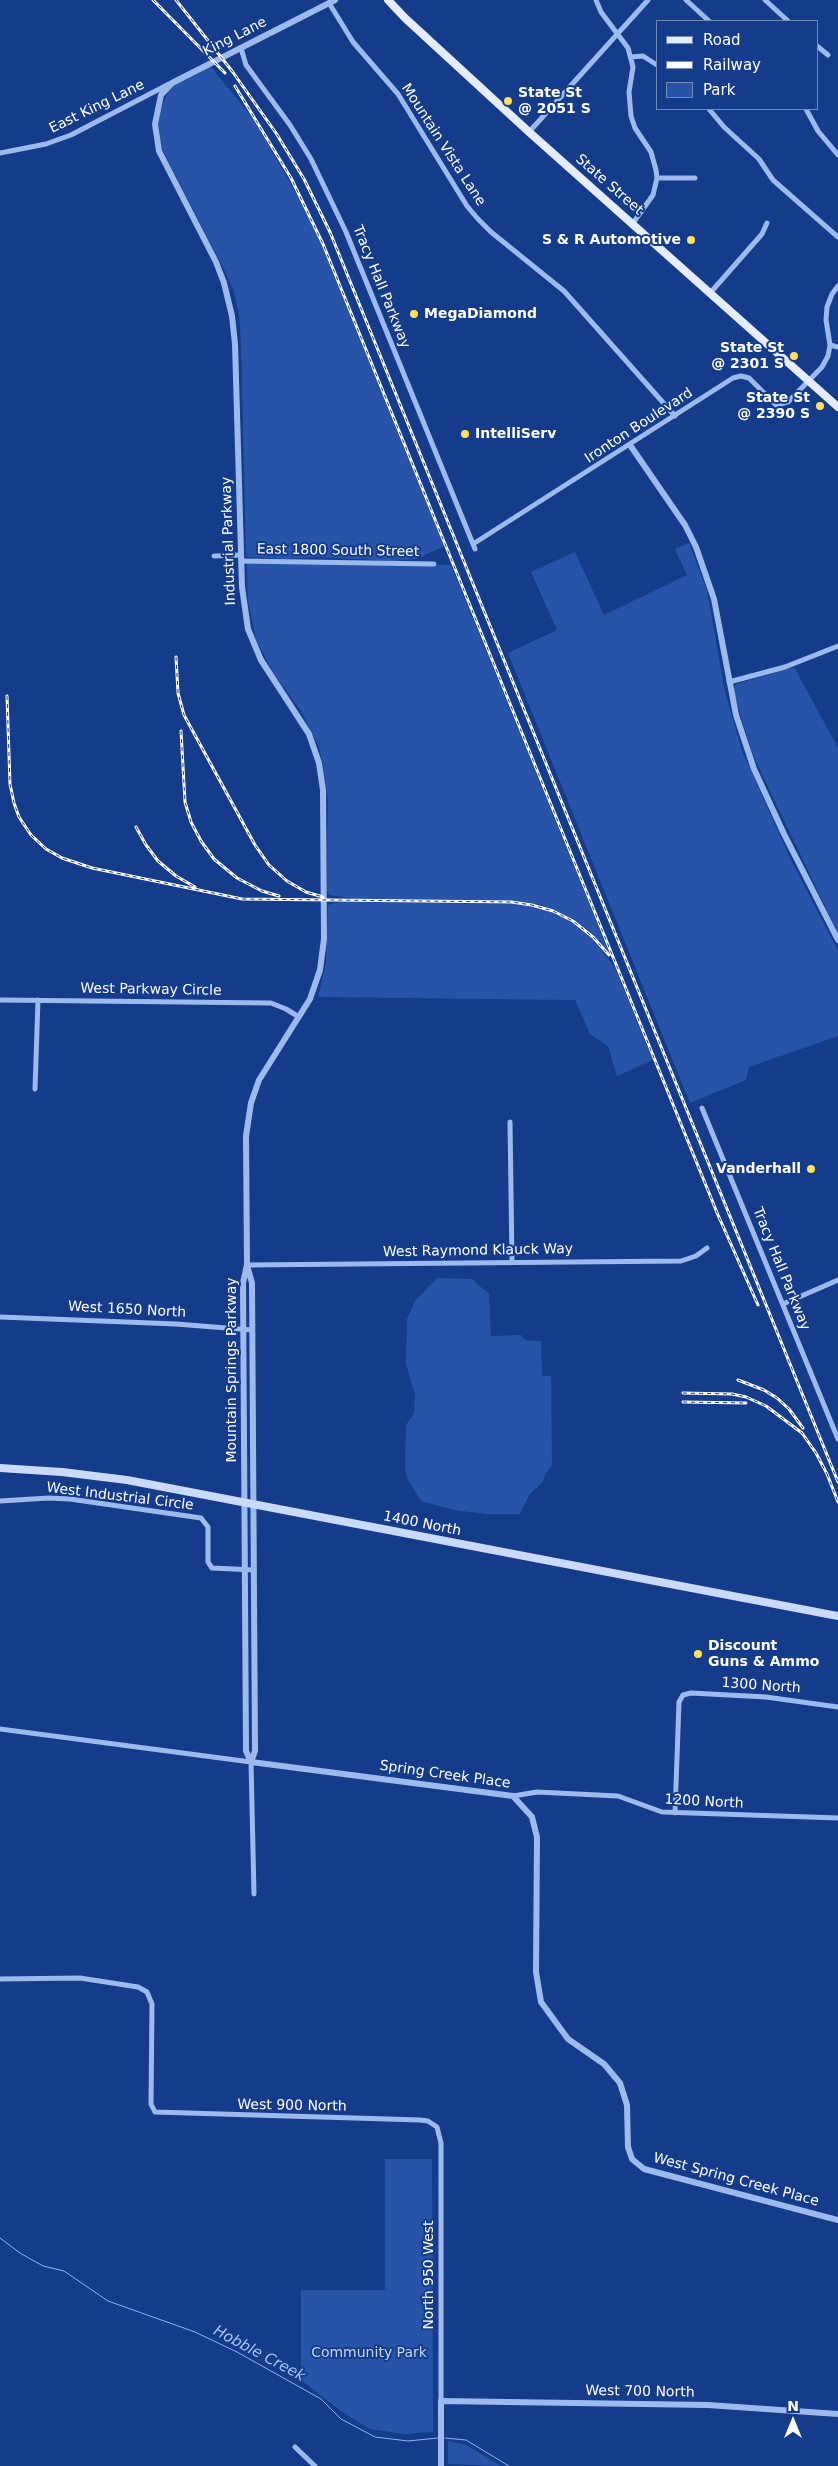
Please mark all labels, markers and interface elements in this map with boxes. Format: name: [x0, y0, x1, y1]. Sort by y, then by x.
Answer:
street label: King Lane: [200, 14, 270, 60]
legend: [656, 20, 818, 110]
text: Road: [703, 31, 741, 49]
text: Railway: [703, 56, 761, 74]
street label: East King Lane: [47, 77, 147, 137]
street label: Mountain Vista Lane: [397, 81, 489, 209]
text: Park: [703, 81, 735, 99]
place label: State St @ 2051 S: [518, 85, 591, 118]
marker: State St @ 2051 S: [502, 95, 514, 107]
street label: State Street: [572, 151, 646, 219]
street label: Tracy Hall Parkway: [349, 223, 413, 351]
place label: S & R Automotive: [542, 232, 681, 248]
marker: S & R Automotive: [685, 234, 697, 246]
place label: MegaDiamond: [424, 306, 537, 322]
marker: MegaDiamond: [408, 308, 420, 320]
place label: State St @ 2301 S: [711, 340, 784, 372]
marker: State St @ 2301 S: [788, 350, 800, 362]
street label: Ironton Boulevard: [582, 385, 696, 467]
place label: State St @ 2390 S: [737, 390, 810, 422]
marker: State St @ 2390 S: [814, 400, 826, 412]
place label: IntelliServ: [475, 426, 556, 442]
marker: IntelliServ: [459, 428, 471, 440]
street label: Industrial Parkway: [218, 476, 240, 606]
street label: East 1800 South Street: [257, 541, 419, 561]
street label: West Parkway Circle: [80, 980, 222, 1000]
place label: Vanderhall: [716, 1161, 801, 1177]
marker: Vanderhall: [805, 1163, 817, 1175]
street label: Tracy Hall Parkway: [749, 1205, 813, 1333]
street label: West Raymond Klauck Way: [383, 1241, 573, 1261]
street label: Mountain Springs Parkway: [224, 1277, 240, 1463]
street label: West 1650 North: [68, 1299, 186, 1321]
street label: West Industrial Circle: [45, 1480, 195, 1514]
street label: 1400 North: [382, 1508, 462, 1540]
place label: Discount Guns & Ammo: [708, 1638, 819, 1670]
marker: Discount Guns & Ammo: [692, 1648, 704, 1660]
street label: 1300 North: [721, 1675, 801, 1697]
street label: Spring Creek Place: [379, 1758, 511, 1792]
street label: 1200 North: [664, 1792, 744, 1812]
street label: West 900 North: [237, 2097, 347, 2115]
street label: West Spring Creek Place: [651, 2150, 821, 2210]
street label: North 950 West: [421, 2220, 437, 2330]
water label: Hobble Creek: [210, 2322, 308, 2386]
park label: Community Park: [311, 2345, 427, 2361]
street label: West 700 North: [585, 2383, 695, 2401]
north arrow: [768, 2396, 818, 2446]
text: N: [787, 2398, 799, 2414]

